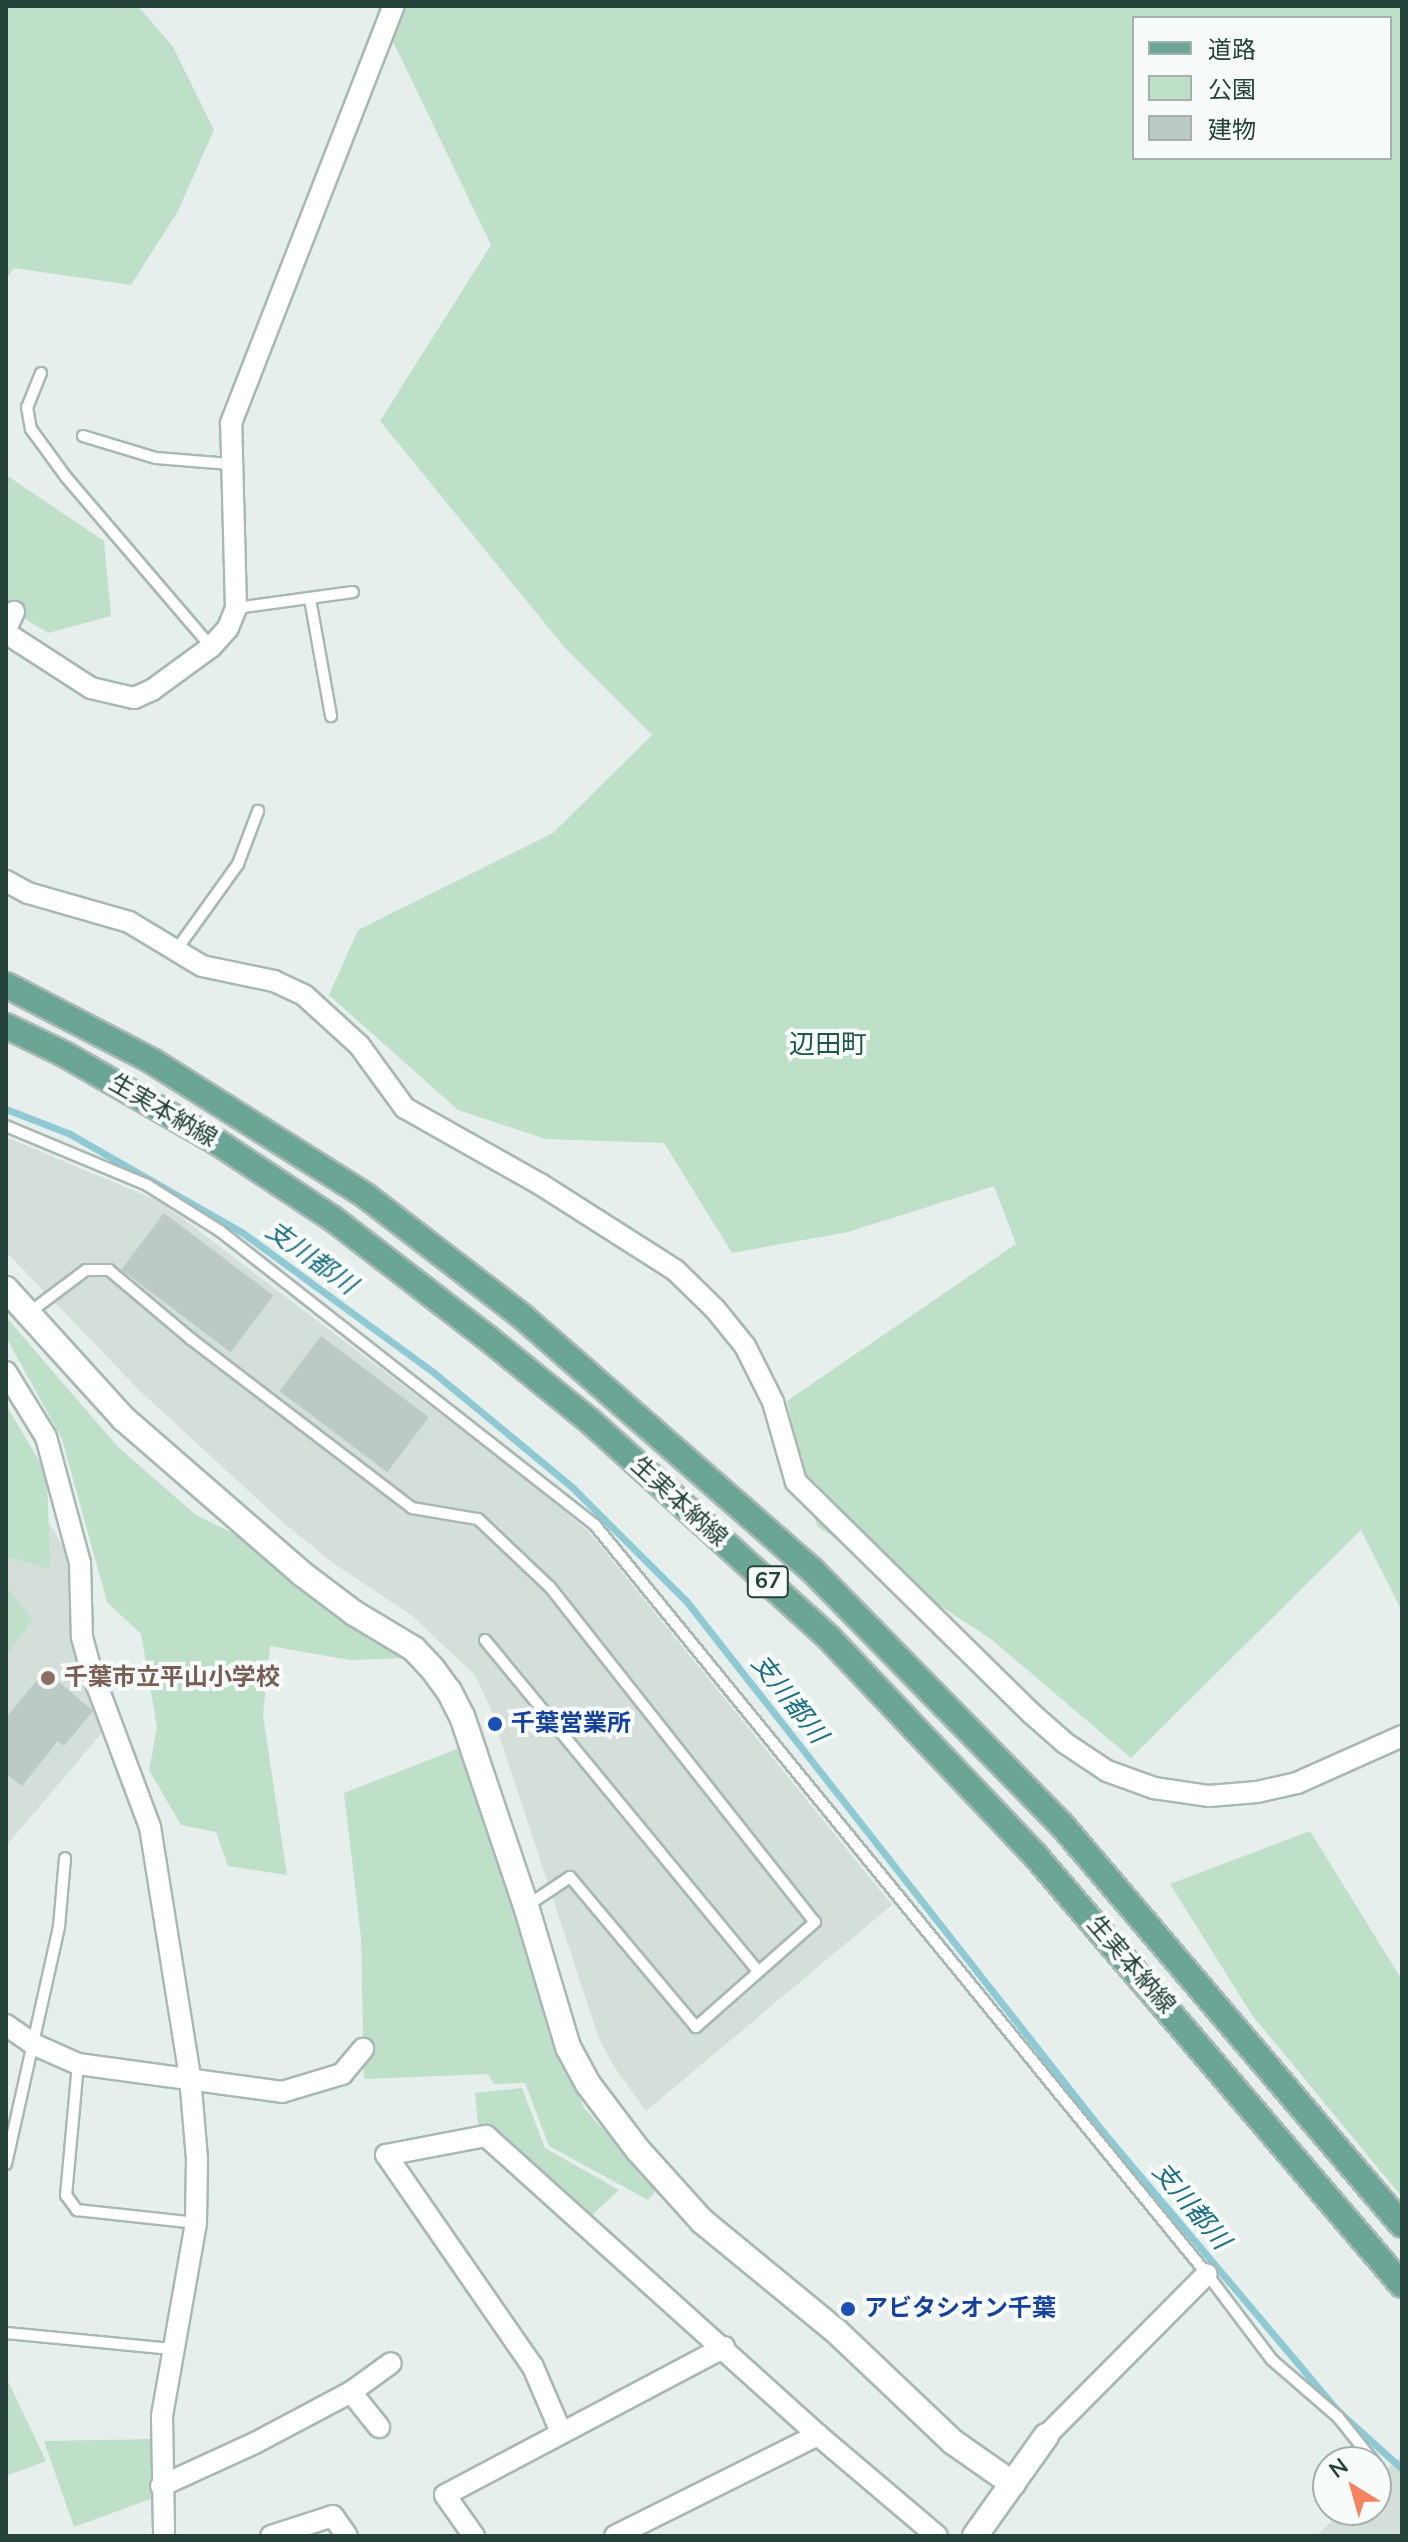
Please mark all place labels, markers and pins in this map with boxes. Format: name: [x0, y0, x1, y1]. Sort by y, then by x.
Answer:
place label: 千葉市立平山小学校: [64, 1664, 280, 1692]
marker: 千葉市立平山小学校: [39, 1669, 57, 1687]
place label: 千葉営業所: [511, 1710, 631, 1738]
marker: 千葉営業所: [486, 1715, 504, 1733]
place label: アビタシオン千葉: [864, 2295, 1056, 2323]
marker: アビタシオン千葉: [839, 2300, 857, 2318]

